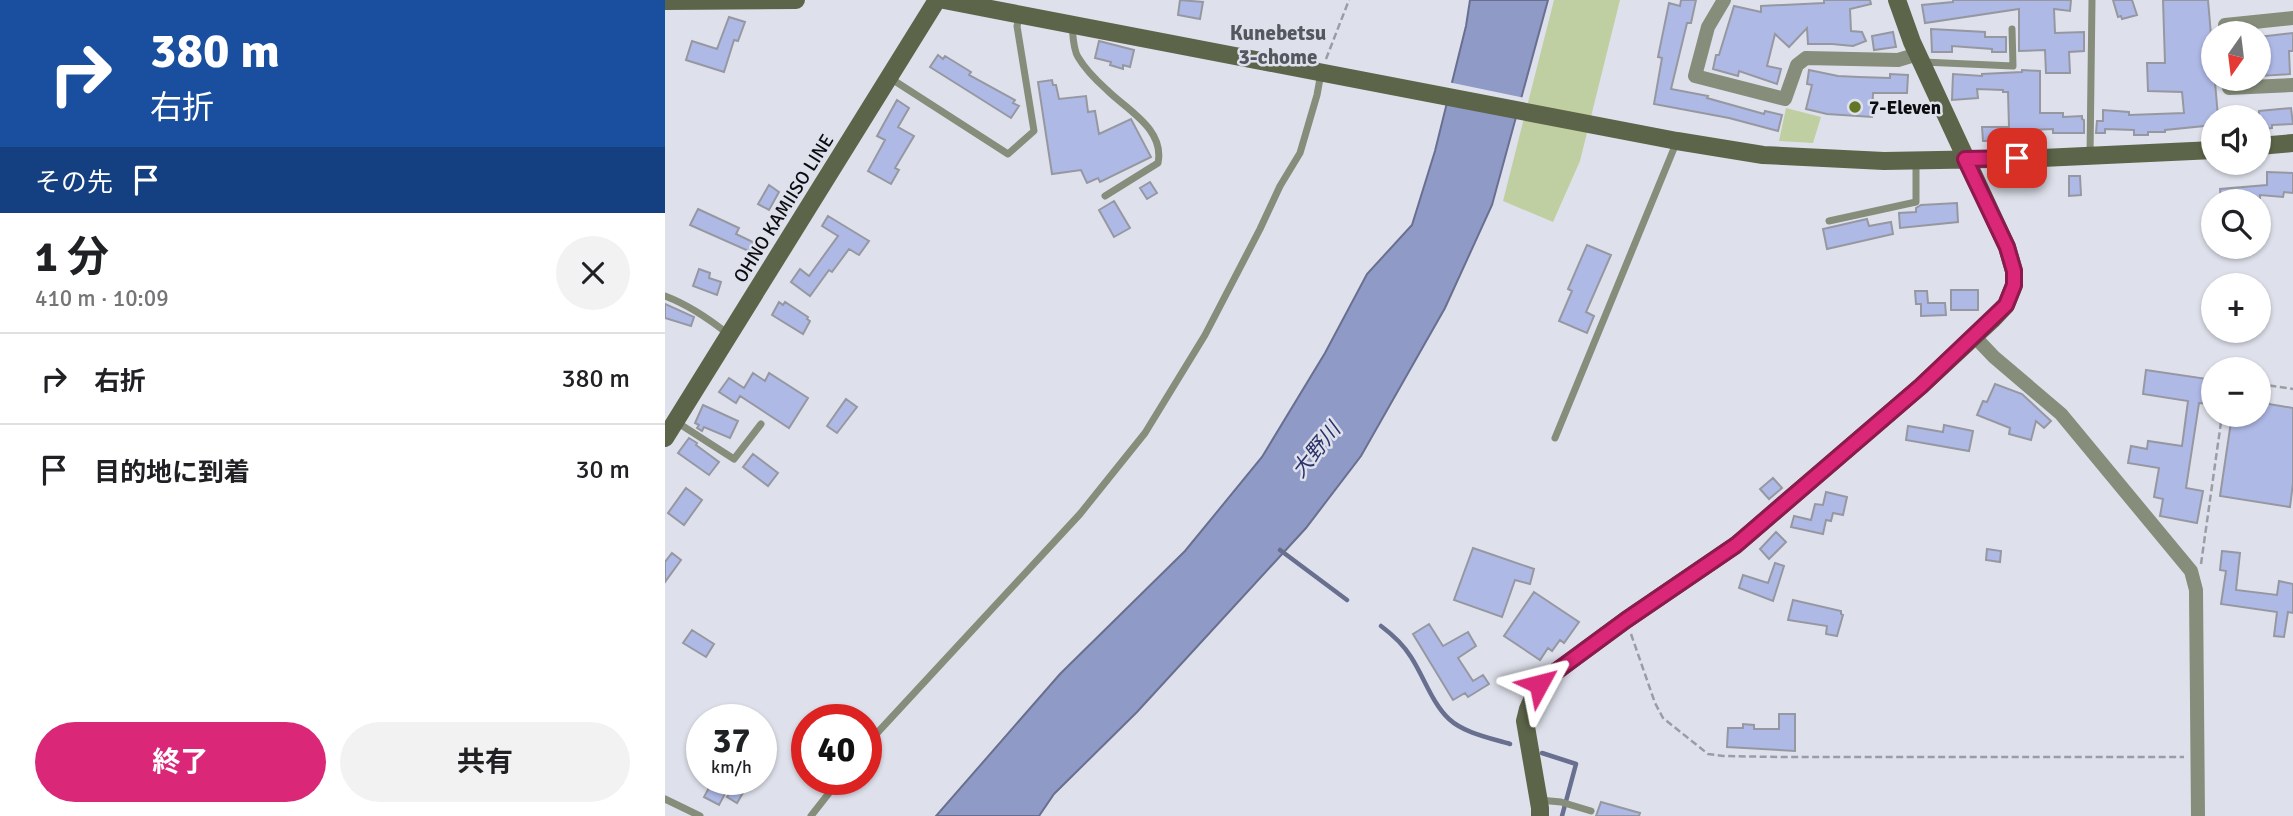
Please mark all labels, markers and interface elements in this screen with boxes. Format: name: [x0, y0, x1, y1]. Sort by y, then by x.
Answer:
district label: Kunebetsu 3-chome: [1230, 20, 1326, 70]
text: 380 m: [150, 21, 280, 81]
north arrow: [2201, 21, 2271, 91]
map controls: [2201, 21, 2271, 427]
icon: right: [35, 28, 126, 119]
text: 右折: [150, 88, 214, 127]
place label: 7-Eleven: [1869, 96, 1941, 120]
marker: 7-Eleven: [1847, 99, 1863, 115]
button: sound: [2201, 105, 2271, 175]
pin: [1987, 128, 2047, 188]
street label: OHNO KAMIISO LINE: [728, 130, 839, 287]
icon: arrive: [1998, 139, 2036, 177]
icon: arrive: [127, 161, 165, 199]
text: その先: [35, 167, 113, 199]
button: search: [2201, 189, 2271, 259]
text: 1 分: [35, 232, 109, 283]
button: close: [556, 236, 630, 310]
button: +: [2201, 273, 2271, 343]
text: 410 m · 10:09: [35, 284, 169, 313]
button: −: [2201, 357, 2271, 427]
icon: right: [35, 360, 73, 398]
text: 380 m: [561, 363, 630, 395]
text: 右折: [94, 366, 146, 398]
water label: 大野川: [1286, 416, 1347, 483]
icon: arrive: [35, 451, 73, 489]
text: 30 m: [575, 454, 630, 486]
text: 目的地に到着: [94, 457, 250, 489]
position arrow: [1502, 647, 1576, 721]
speed limit sign: 40: [791, 704, 882, 795]
text: 37: [713, 719, 750, 762]
button: 終了: [35, 722, 326, 802]
button: 共有: [340, 722, 630, 802]
text: km/h: [711, 756, 752, 778]

